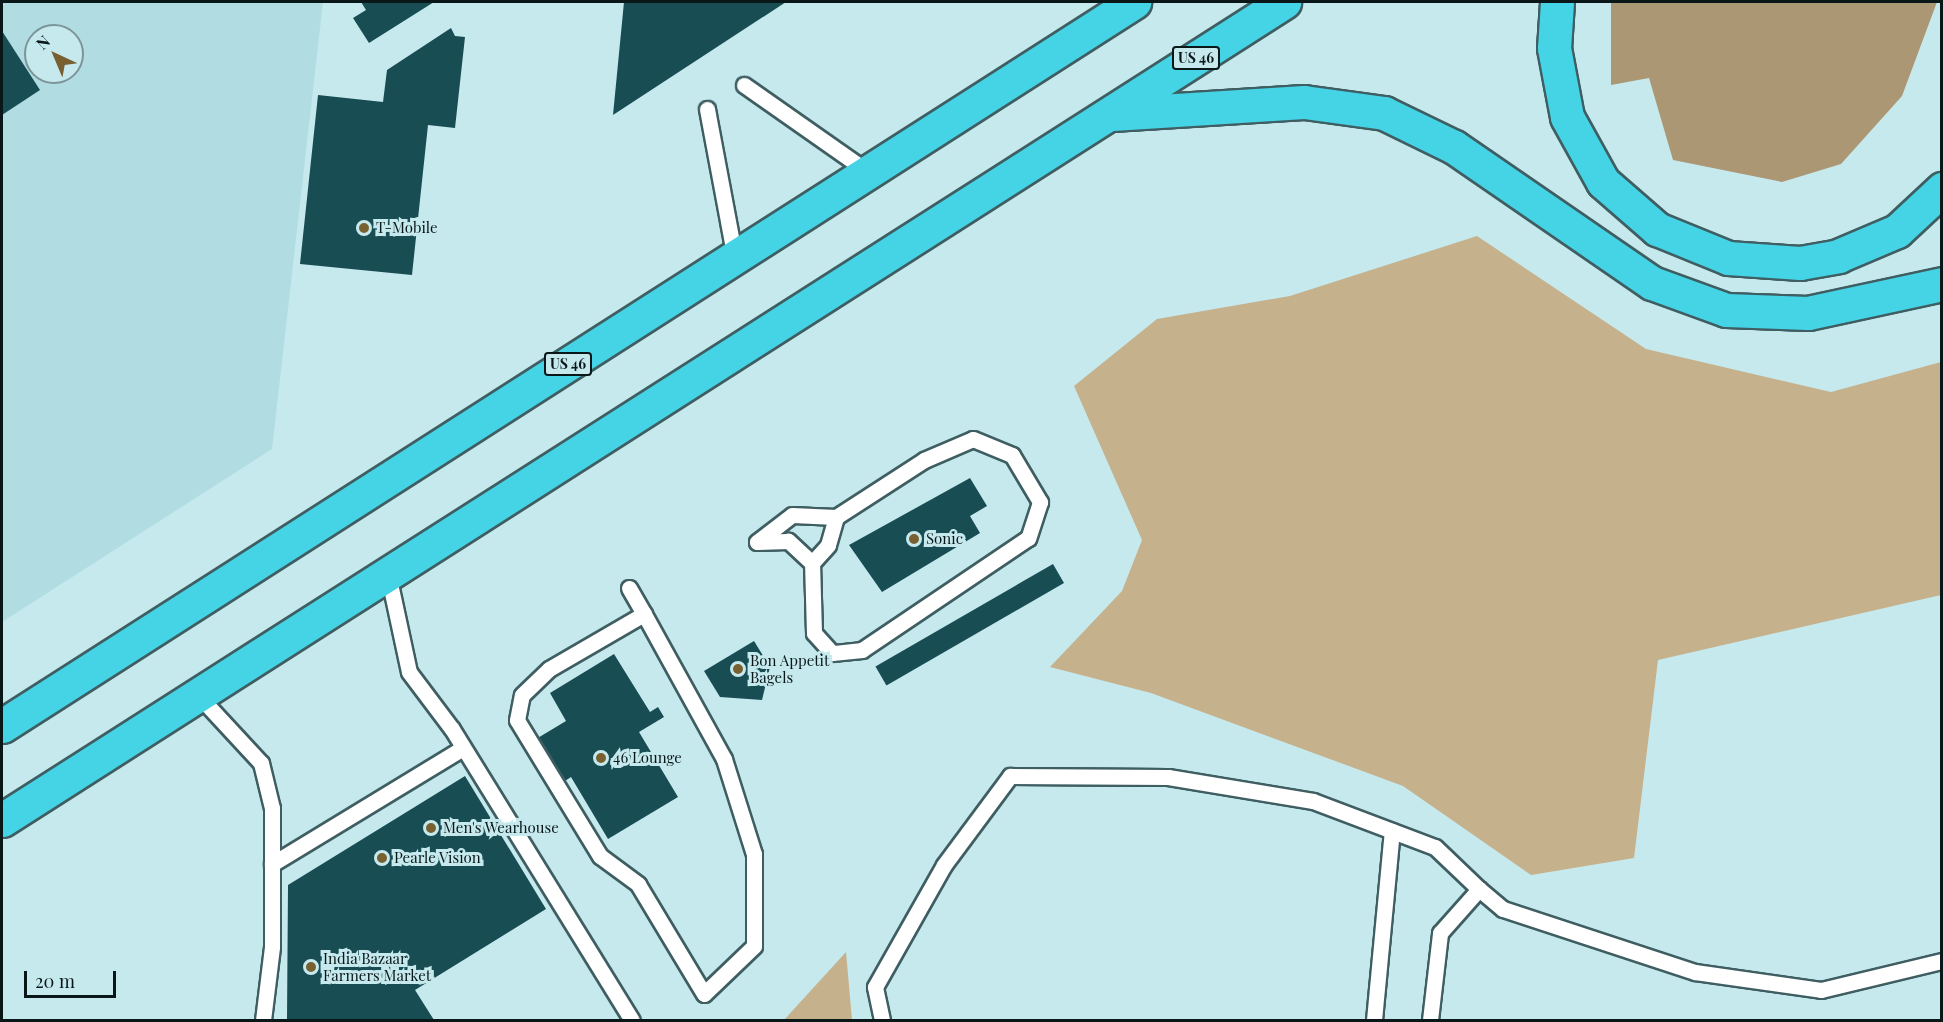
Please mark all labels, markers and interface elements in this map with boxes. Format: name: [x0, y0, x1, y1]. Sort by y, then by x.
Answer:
north arrow: [24, 24, 84, 84]
text: N: [31, 31, 54, 54]
road number: US 46: [1170, 47, 1222, 69]
place label: T-Mobile: [376, 219, 437, 237]
marker: T-Mobile: [357, 221, 371, 235]
road number: US 46: [542, 353, 594, 375]
place label: Sonic: [926, 530, 963, 548]
marker: Sonic: [907, 532, 921, 546]
place label: Bon Appetit Bagels: [750, 651, 830, 686]
marker: Bon Appetit Bagels: [731, 662, 745, 676]
place label: 46 Lounge: [613, 749, 682, 767]
marker: 46 Lounge: [594, 751, 608, 765]
place label: Men's Wearhouse: [443, 819, 559, 837]
marker: Men's Wearhouse: [424, 821, 438, 835]
place label: Pearle Vision: [394, 849, 481, 867]
marker: Pearle Vision: [375, 851, 389, 865]
place label: India Bazaar Farmers Market: [323, 949, 431, 984]
scale bar: [27, 959, 118, 997]
marker: India Bazaar Farmers Market: [304, 960, 318, 974]
text: 20 m: [35, 969, 75, 993]

